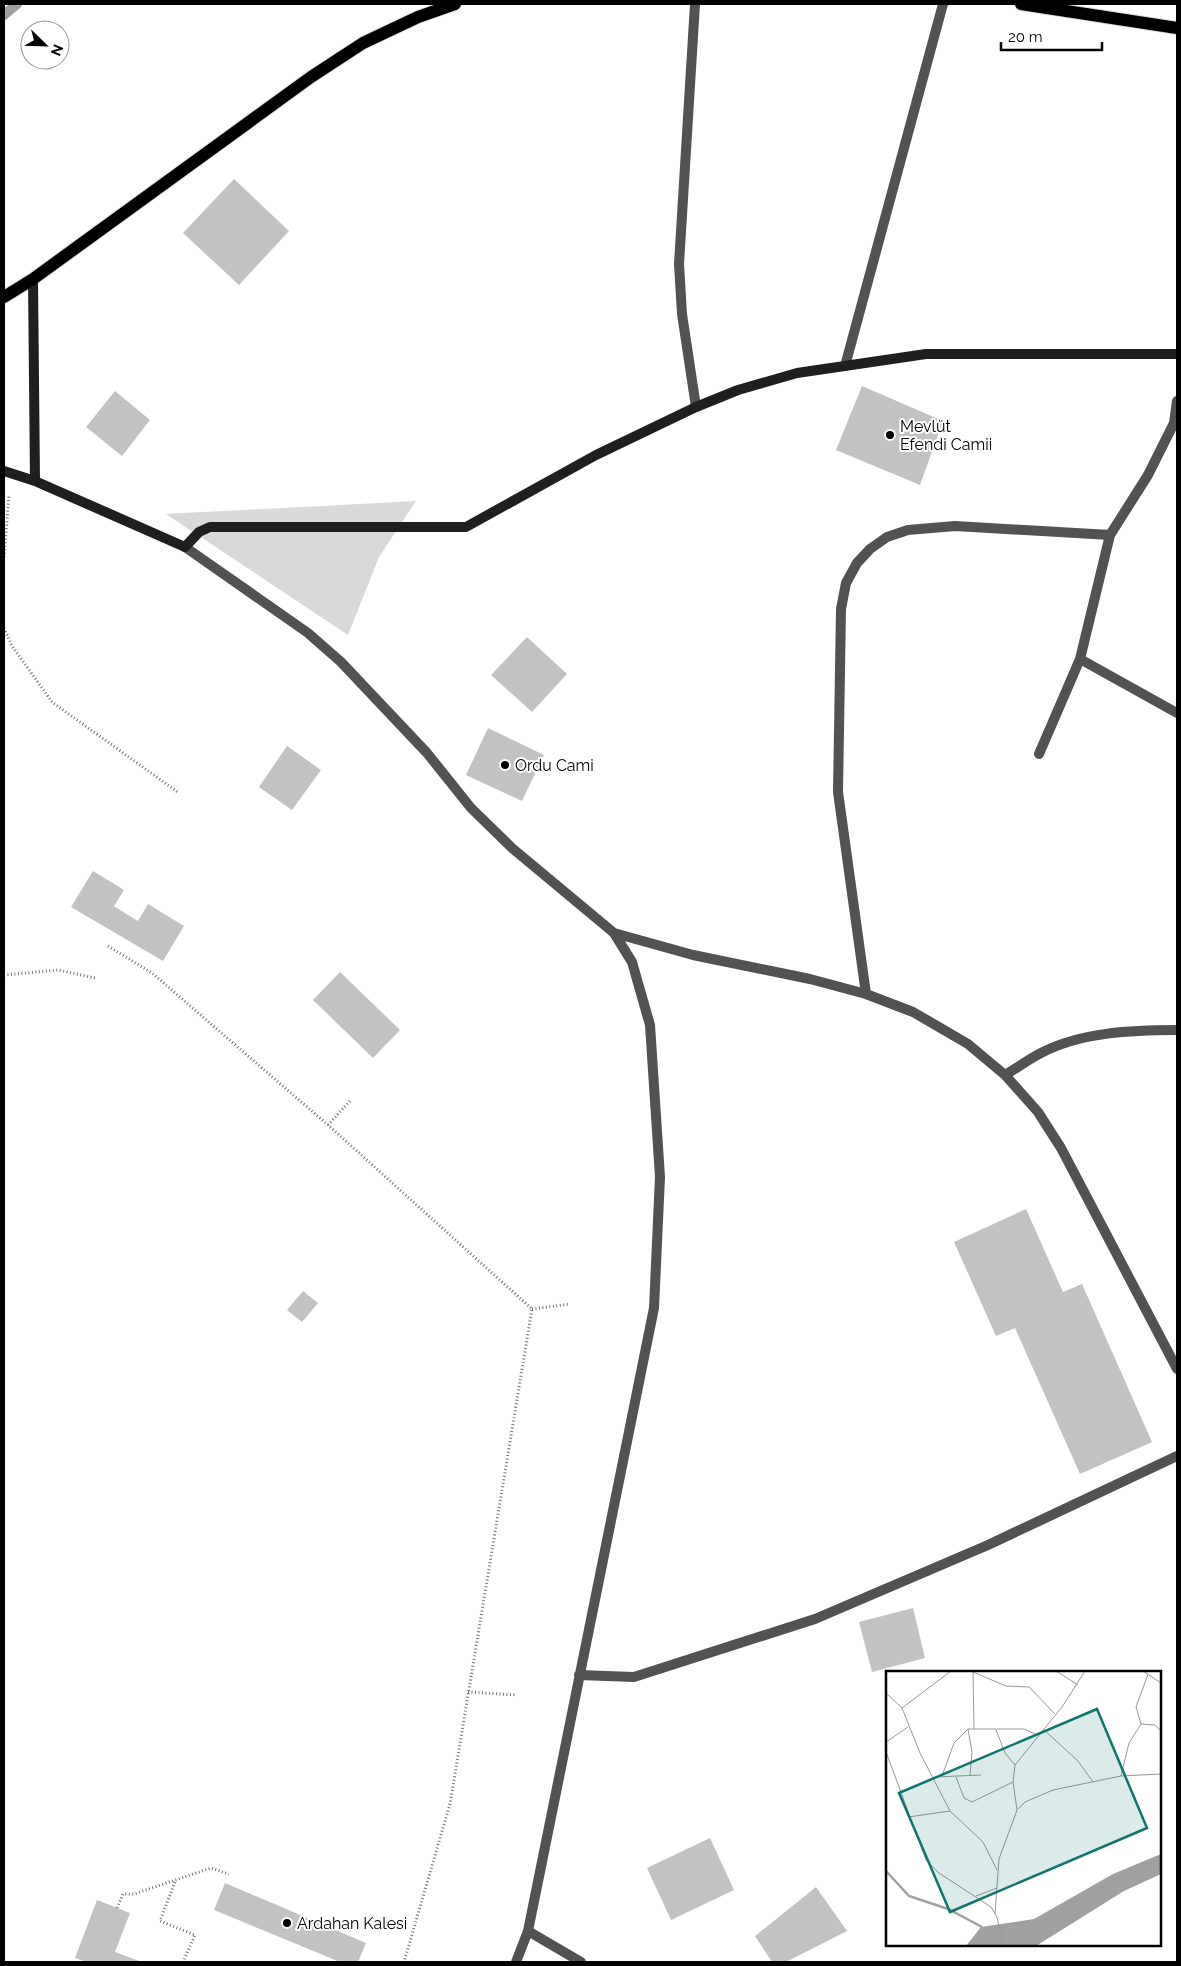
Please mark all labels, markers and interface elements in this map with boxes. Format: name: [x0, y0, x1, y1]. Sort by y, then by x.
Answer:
north arrow: [20, 20, 70, 70]
scale bar: [1001, 20, 1102, 52]
text: 20 m: [1008, 28, 1043, 46]
text: N: [48, 42, 66, 58]
place label: Mevlüt Efendi Camii: [900, 417, 992, 454]
marker: Mevlüt Efendi Camii: [884, 429, 896, 441]
place label: Ordu Cami: [515, 756, 594, 775]
marker: Ordu Cami: [499, 759, 511, 771]
inset map: [886, 1671, 1161, 1946]
place label: Ardahan Kalesi: [297, 1914, 407, 1933]
marker: Ardahan Kalesi: [281, 1917, 293, 1929]

